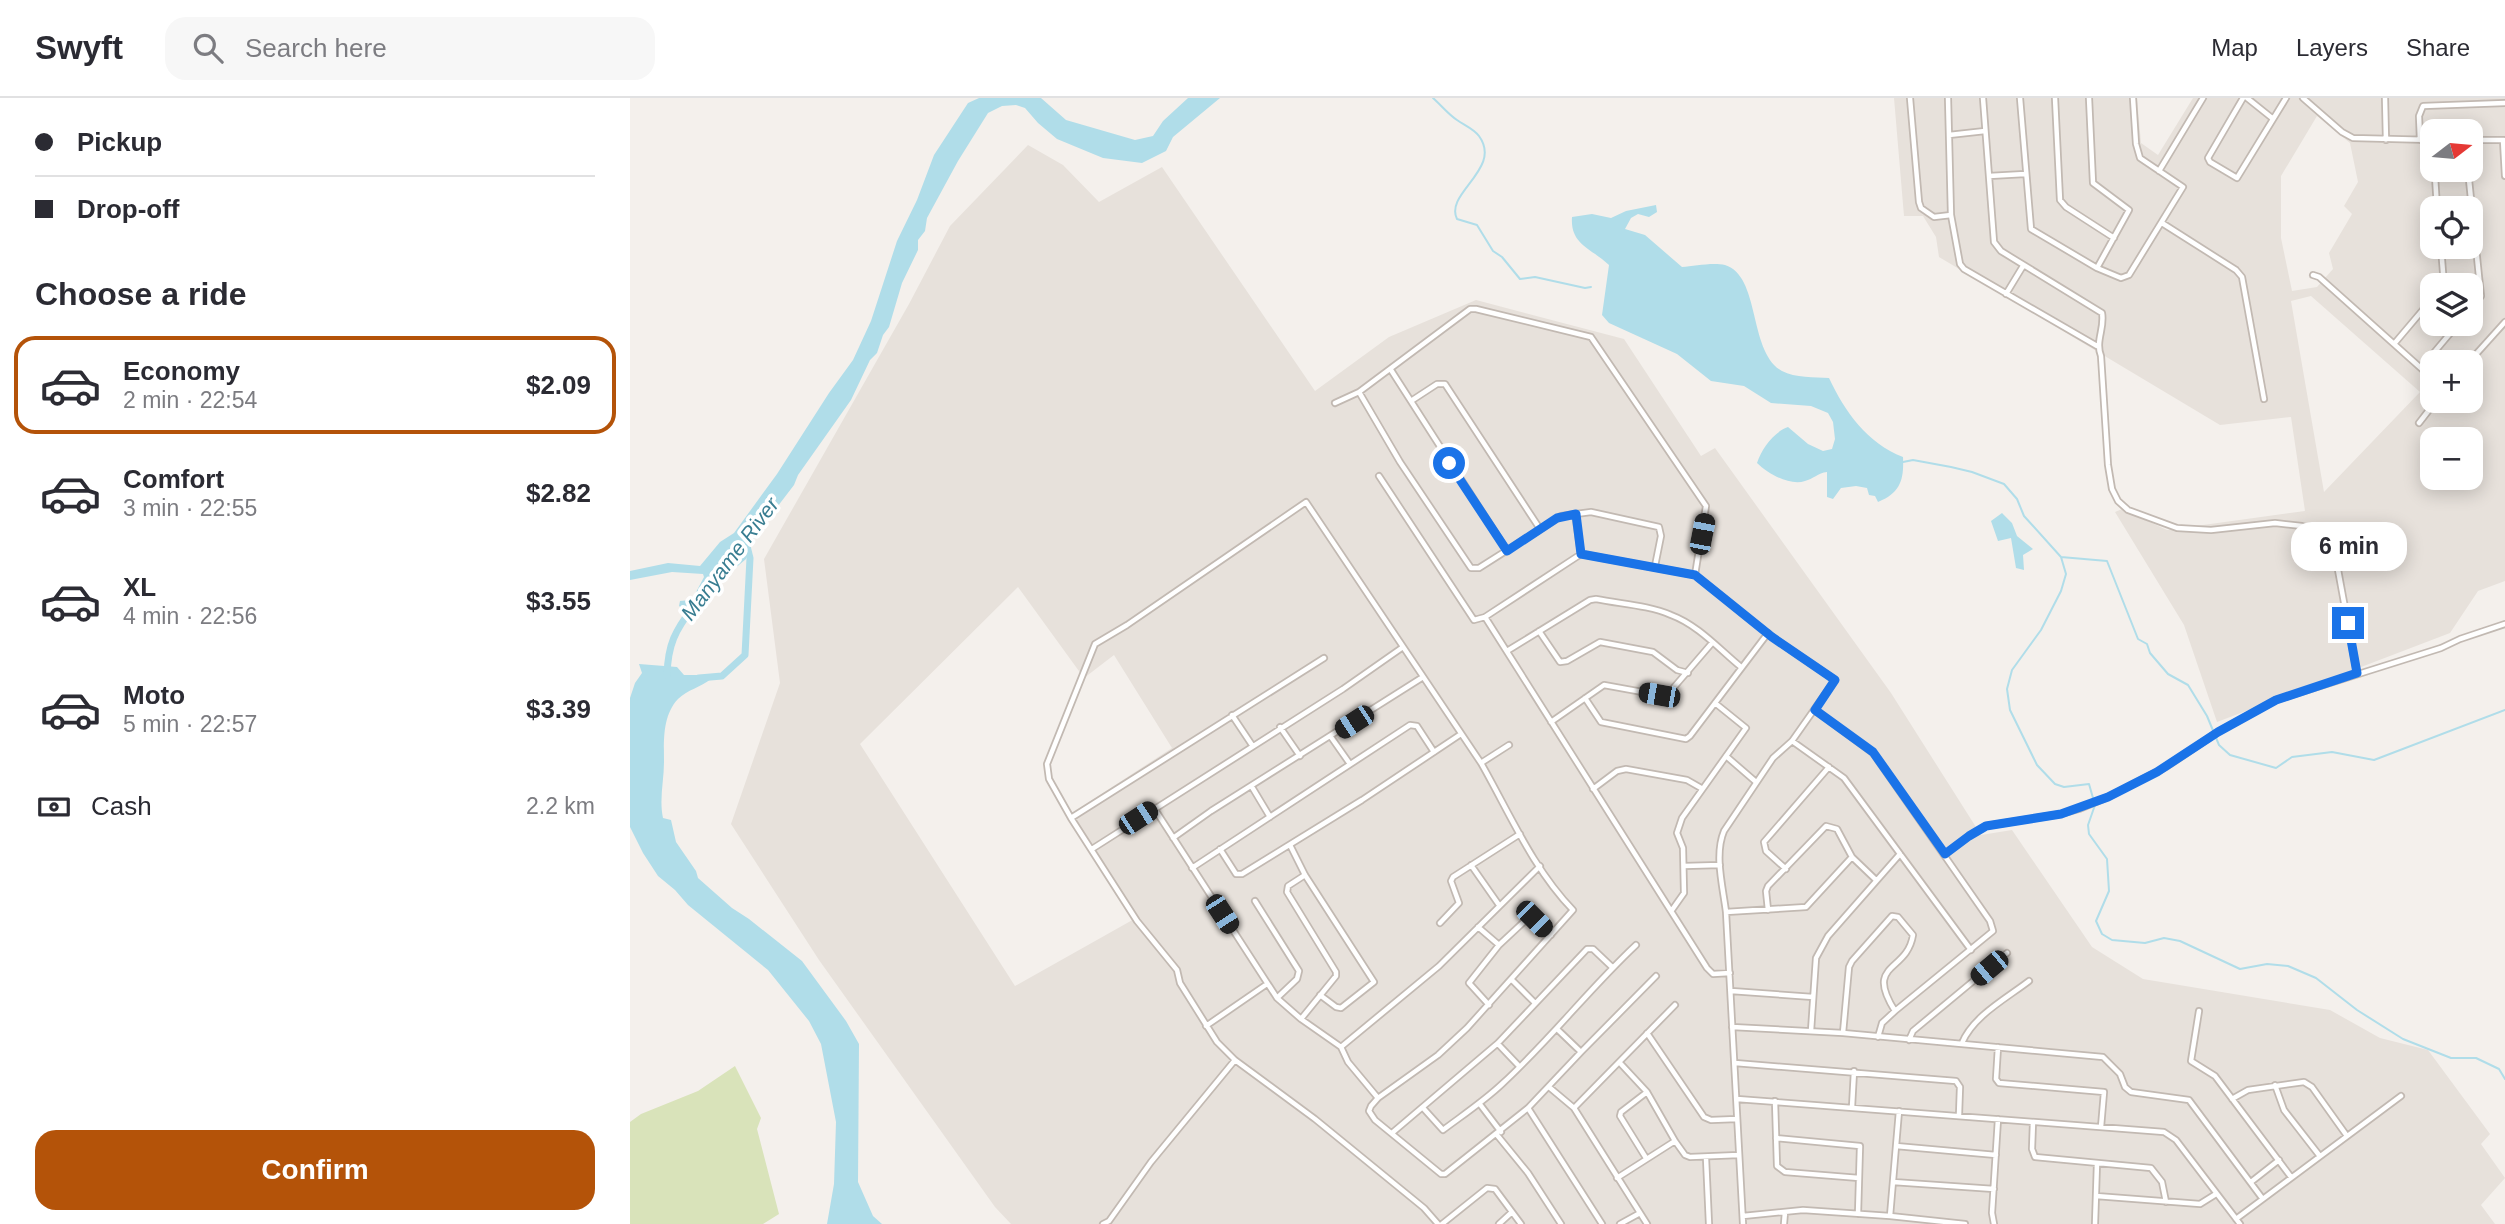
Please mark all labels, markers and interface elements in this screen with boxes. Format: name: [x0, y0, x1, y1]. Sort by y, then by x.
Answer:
search box: [165, 17, 655, 80]
text: Swyft: [35, 29, 123, 66]
icon: search: [189, 29, 227, 67]
text: Search here: [245, 33, 387, 63]
text: Map: [2211, 34, 2258, 61]
text: Layers: [2296, 34, 2368, 61]
text: Share: [2406, 34, 2470, 61]
north arrow: [2420, 119, 2483, 182]
map controls: [2420, 119, 2483, 490]
text: Pickup: [77, 127, 162, 157]
text: Drop-off: [77, 194, 180, 224]
button: locate: [2420, 196, 2483, 259]
button: layers: [2420, 273, 2483, 336]
text: Choose a ride: [35, 276, 247, 312]
button: +: [2420, 350, 2483, 413]
icon: car: [39, 354, 102, 417]
text: Economy: [123, 356, 240, 386]
text: $2.09: [526, 370, 591, 400]
text: 2 min · 22:54: [123, 387, 257, 413]
button: −: [2420, 427, 2483, 490]
route start: [1433, 447, 1465, 479]
icon: car: [39, 462, 102, 525]
text: Comfort: [123, 464, 224, 494]
text: $2.82: [526, 478, 591, 508]
water label: Manyame River: [676, 492, 784, 624]
text: 3 min · 22:55: [123, 495, 257, 521]
car: [1688, 511, 1717, 557]
callout: 6 min: [2290, 522, 2406, 570]
text: 6 min: [2319, 533, 2379, 559]
icon: car: [39, 570, 102, 633]
text: XL: [123, 572, 156, 602]
text: $3.55: [526, 586, 591, 616]
text: 4 min · 22:56: [123, 603, 257, 629]
route end: [2332, 607, 2364, 639]
icon: car: [39, 678, 102, 741]
text: Moto: [123, 680, 185, 710]
car: [1637, 681, 1682, 709]
text: $3.39: [526, 694, 591, 724]
car: [1331, 702, 1378, 742]
text: 5 min · 22:57: [123, 711, 257, 737]
icon: cash: [35, 788, 73, 826]
text: Cash: [91, 791, 152, 821]
text: 2.2 km: [526, 793, 595, 819]
car: [1115, 798, 1162, 838]
car: [1202, 891, 1243, 937]
car: [1512, 897, 1557, 941]
car: [1967, 946, 2012, 990]
button: Confirm: [35, 1130, 595, 1210]

